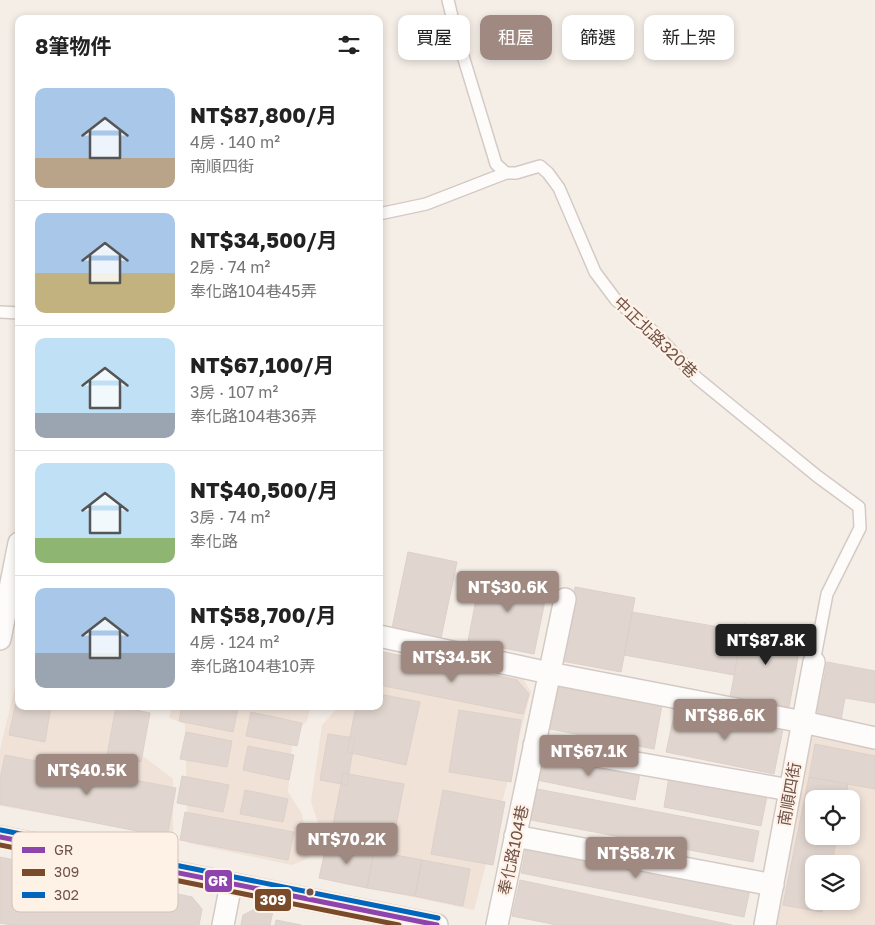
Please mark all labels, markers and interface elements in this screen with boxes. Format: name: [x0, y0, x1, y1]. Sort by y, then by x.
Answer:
chip: 買屋: [398, 15, 470, 60]
chip: 租屋: [480, 15, 552, 60]
chip: 篩選: [562, 15, 634, 60]
chip: 新上架: [644, 15, 734, 60]
icon: filters: [335, 31, 363, 59]
text: 8筆物件: [35, 33, 111, 59]
text: NT$87,800/月: [190, 102, 337, 128]
icon: home: [75, 108, 135, 168]
text: 4房 · 140 m²: [190, 132, 280, 152]
text: 南順四街: [190, 156, 254, 176]
text: NT$34,500/月: [190, 227, 338, 253]
icon: home: [75, 233, 135, 293]
text: 2房 · 74 m²: [190, 257, 270, 277]
text: 奉化路104巷45弄: [190, 281, 316, 301]
street label: 中正北路320巷: [610, 292, 702, 382]
text: NT$67,100/月: [190, 352, 334, 378]
icon: home: [75, 358, 135, 418]
text: 3房 · 107 m²: [190, 382, 278, 402]
text: 奉化路104巷36弄: [190, 406, 316, 426]
text: NT$40,500/月: [190, 477, 338, 503]
icon: home: [75, 483, 135, 543]
text: 3房 · 74 m²: [190, 507, 270, 527]
text: 奉化路: [190, 531, 238, 551]
pin: NT$30.6K: [456, 570, 560, 613]
text: NT$30.6K: [468, 577, 548, 597]
text: NT$58,700/月: [190, 602, 336, 628]
icon: home: [75, 608, 135, 668]
pin: NT$87.8K: [714, 624, 818, 666]
text: NT$87.8K: [726, 630, 806, 650]
text: 4房 · 124 m²: [190, 632, 279, 652]
pin: NT$34.5K: [400, 640, 504, 683]
text: NT$34.5K: [412, 647, 492, 667]
text: 奉化路104巷10弄: [190, 656, 315, 676]
pin: NT$86.6K: [673, 698, 777, 741]
text: NT$86.6K: [685, 705, 765, 725]
pin: NT$67.1K: [537, 734, 641, 777]
text: NT$67.1K: [550, 741, 628, 761]
pin: NT$40.5K: [35, 754, 139, 796]
text: NT$40.5K: [47, 760, 127, 780]
street label: 南順四街: [774, 761, 804, 827]
map controls: [805, 790, 860, 910]
button: locate: [805, 790, 860, 845]
street label: 奉化路104巷: [494, 803, 532, 897]
pin: NT$70.2K: [295, 822, 399, 865]
text: NT$70.2K: [308, 829, 386, 849]
legend: [12, 832, 178, 912]
pin: NT$58.7K: [584, 836, 688, 879]
text: GR: [54, 841, 73, 858]
text: NT$58.7K: [597, 843, 675, 863]
button: layers: [805, 855, 860, 910]
text: 309: [54, 863, 79, 880]
line badge: GR: [204, 869, 233, 893]
text: GR: [208, 872, 228, 889]
text: 302: [54, 886, 79, 903]
unlabelled marker: [305, 887, 315, 897]
line badge: 309: [254, 888, 292, 912]
text: 309: [260, 891, 286, 908]

